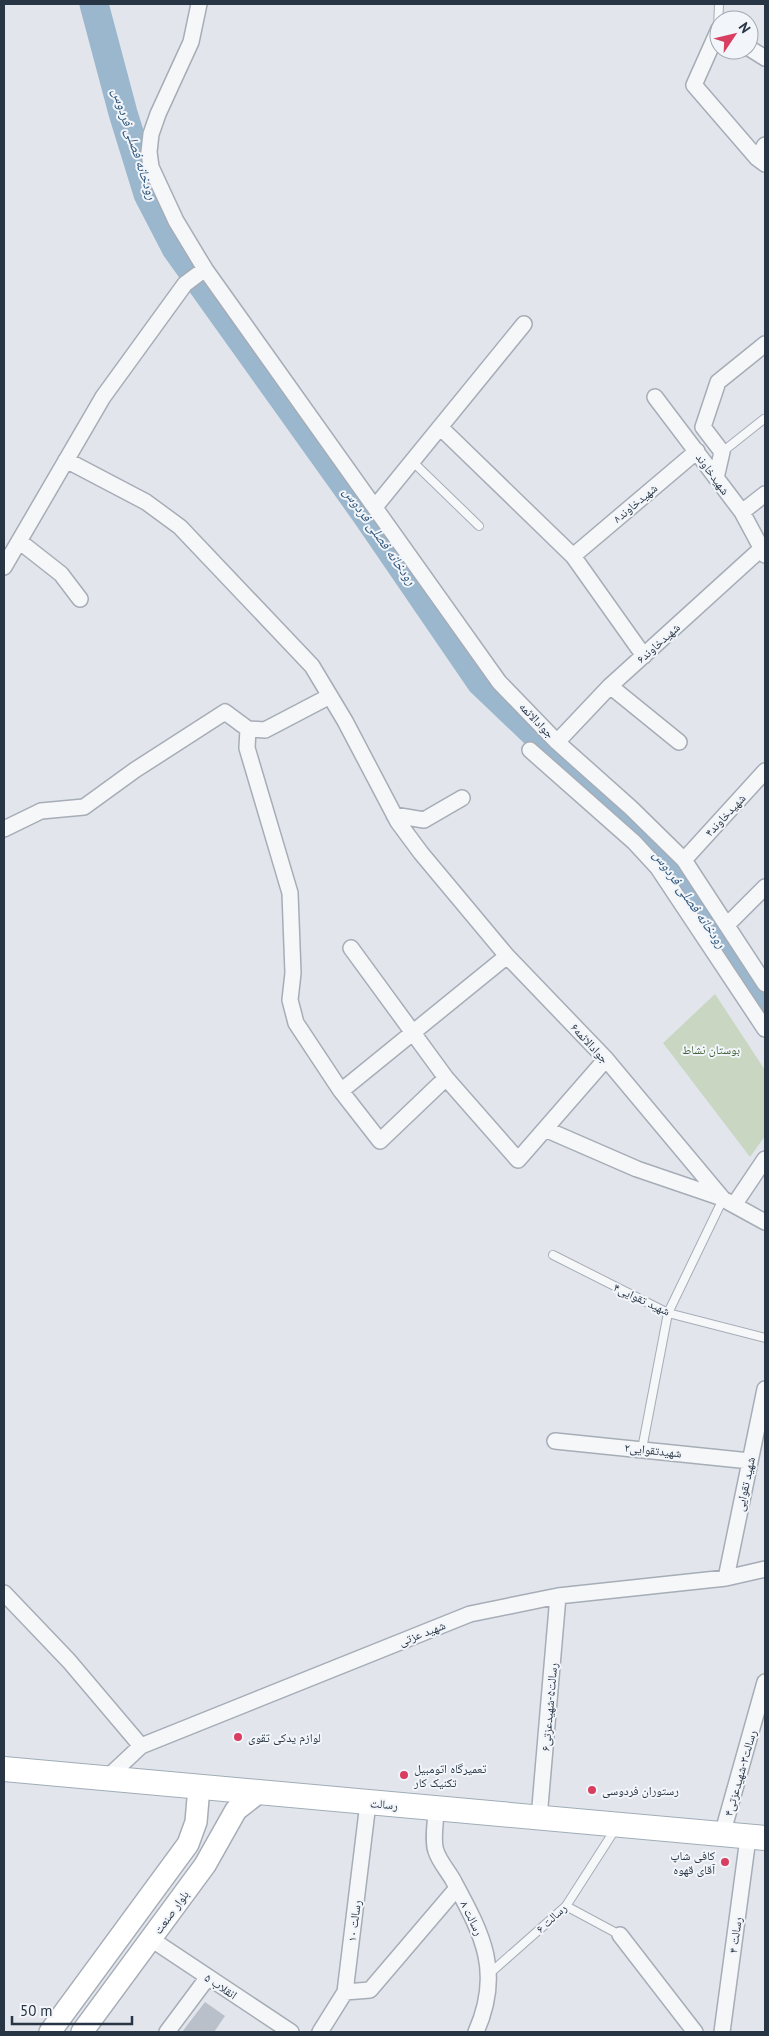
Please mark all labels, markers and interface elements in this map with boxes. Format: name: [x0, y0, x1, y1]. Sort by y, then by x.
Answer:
north arrow: [709, 10, 759, 60]
text: N: [735, 19, 755, 36]
water label: رودخانه فصلی فردوس: [109, 86, 162, 202]
street label: شهیدخاوند: [693, 450, 733, 498]
street label: شهیدخاوند۸: [610, 480, 660, 526]
water label: رودخانه فصلی فردوس: [339, 483, 421, 589]
street label: شهیدخاوند۶: [633, 620, 683, 667]
street label: جوادالائمه: [516, 699, 558, 741]
street label: شهیدخاوند۴: [701, 790, 749, 840]
water label: رودخانه فصلی فردوس: [649, 846, 731, 952]
street label: جوادالائمه۶: [568, 1020, 613, 1066]
park label: بوستان نشاط: [682, 1042, 740, 1057]
street label: شهید تقوایی۴: [611, 1279, 673, 1319]
street label: شهیدتقوایی۲: [624, 1440, 682, 1461]
street label: شهید تقوایی: [732, 1455, 758, 1513]
street label: شهید عزتی: [396, 1617, 448, 1649]
street label: رسالت۵-شهیدعزتی۶: [538, 1662, 561, 1752]
street label: رسالت۳-شهیدعزتی۴: [721, 1728, 760, 1818]
place label: لوازم یدکی تقوی: [248, 1730, 321, 1746]
marker: لوازم یدکی تقوی: [232, 1731, 244, 1743]
place label: تعمیرگاه اتومبیل تکنیک کار: [413, 1761, 487, 1790]
marker: تعمیرگاه اتومبیل تکنیک کار: [398, 1769, 410, 1781]
place label: رستوران فردوسی: [602, 1783, 679, 1798]
marker: رستوران فردوسی: [586, 1784, 598, 1796]
street label: رسالت: [369, 1795, 399, 1813]
place label: کافی شاپ آقای‌ قهوه: [670, 1848, 716, 1877]
marker: کافی شاپ آقای‌ قهوه: [719, 1856, 731, 1868]
street label: بلوار صنعت: [150, 1887, 192, 1937]
street label: رسالت ۸: [457, 1898, 487, 1938]
street label: رسالت ۱۰: [344, 1899, 364, 1943]
street label: رسالت ۶: [533, 1900, 570, 1936]
street label: رسالت ۴: [725, 1916, 745, 1954]
street label: انقلاب ۵: [202, 1970, 240, 2003]
scale bar: [12, 1994, 132, 2026]
text: 50 m: [20, 2001, 53, 2020]

